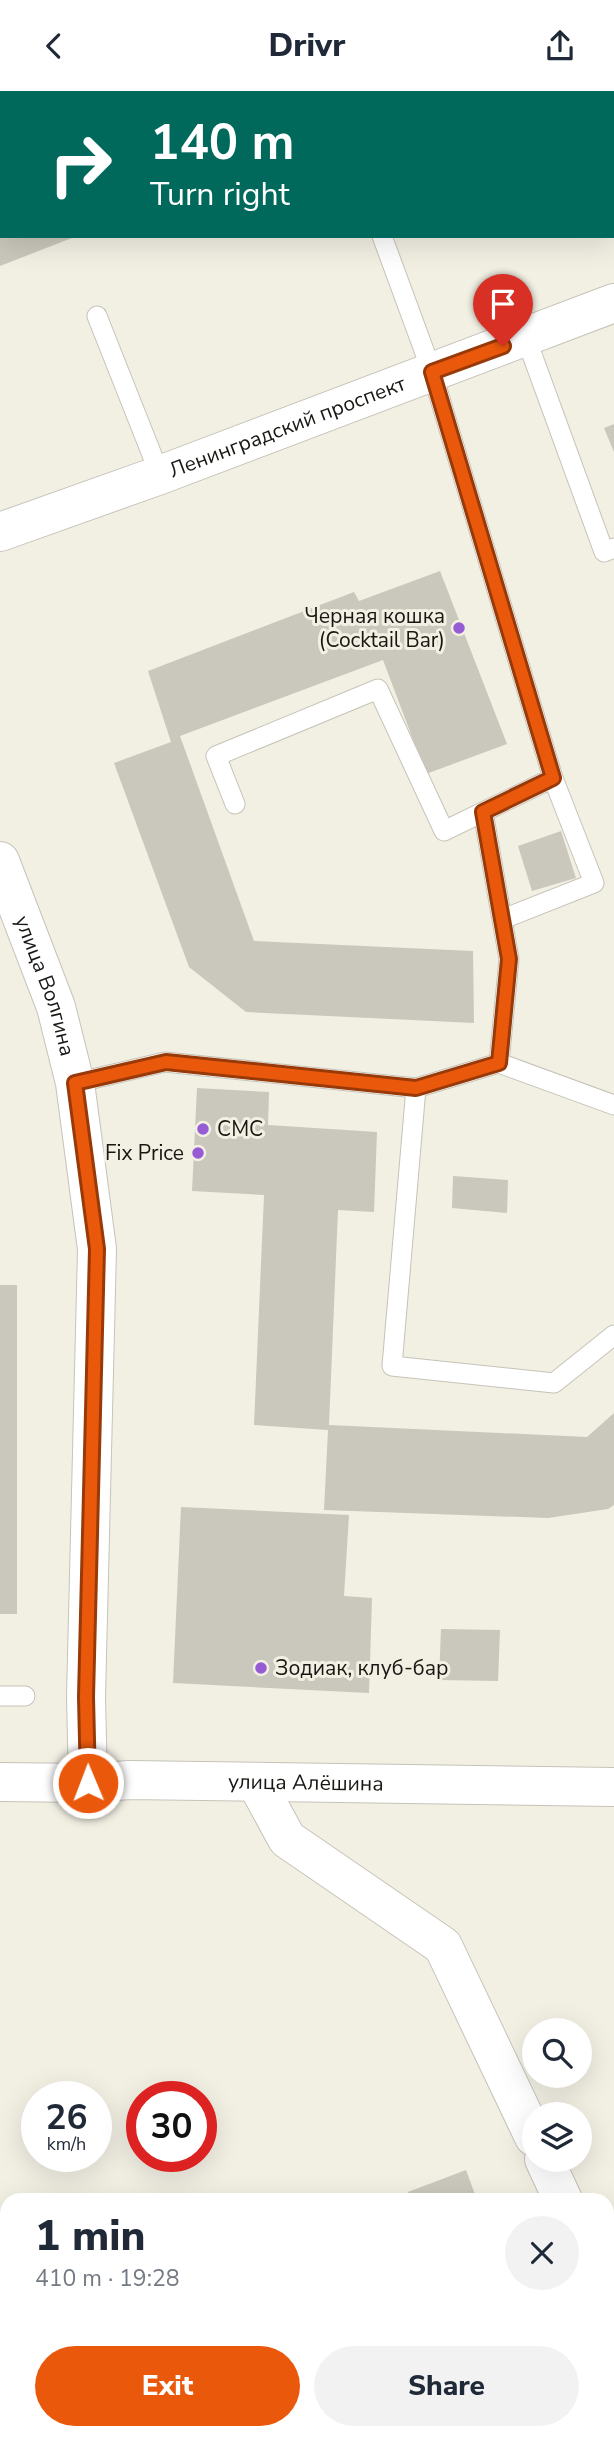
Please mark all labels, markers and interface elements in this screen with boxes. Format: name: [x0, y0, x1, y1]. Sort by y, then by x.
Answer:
text: Drivr: [269, 24, 345, 67]
icon: back: [35, 27, 73, 65]
icon: share: [541, 27, 579, 65]
text: 140 m: [150, 109, 294, 176]
icon: right: [35, 119, 126, 210]
text: Turn right: [150, 173, 290, 216]
pin: [473, 274, 533, 346]
icon: arrive: [484, 285, 522, 323]
street label: Ленинградский проспект: [165, 369, 410, 484]
place label: Черная кошка (Cocktail Bar): [305, 602, 445, 654]
marker: Черная кошка (Cocktail Bar): [451, 620, 467, 636]
street label: улица Волгина: [8, 912, 82, 1059]
place label: СМС: [217, 1115, 263, 1143]
marker: СМС: [195, 1121, 211, 1137]
place label: Fix Price: [105, 1139, 184, 1167]
marker: Fix Price: [190, 1145, 206, 1161]
place label: Зодиак, клуб-бар: [275, 1654, 448, 1682]
marker: Зодиак, клуб-бар: [253, 1660, 269, 1676]
position arrow: [51, 1746, 125, 1820]
street label: улица Алёшина: [228, 1767, 384, 1798]
map controls: [522, 2018, 592, 2172]
button: search: [522, 2018, 592, 2088]
speed limit sign: 30: [126, 2081, 217, 2172]
text: 26: [45, 2094, 88, 2141]
button: layers: [522, 2102, 592, 2172]
text: km/h: [47, 2132, 86, 2156]
text: 1 min: [35, 2208, 145, 2265]
button: close: [505, 2216, 579, 2290]
text: 410 m · 19:28: [35, 2263, 180, 2294]
button: Exit: [35, 2346, 300, 2426]
button: Share: [314, 2346, 579, 2426]

